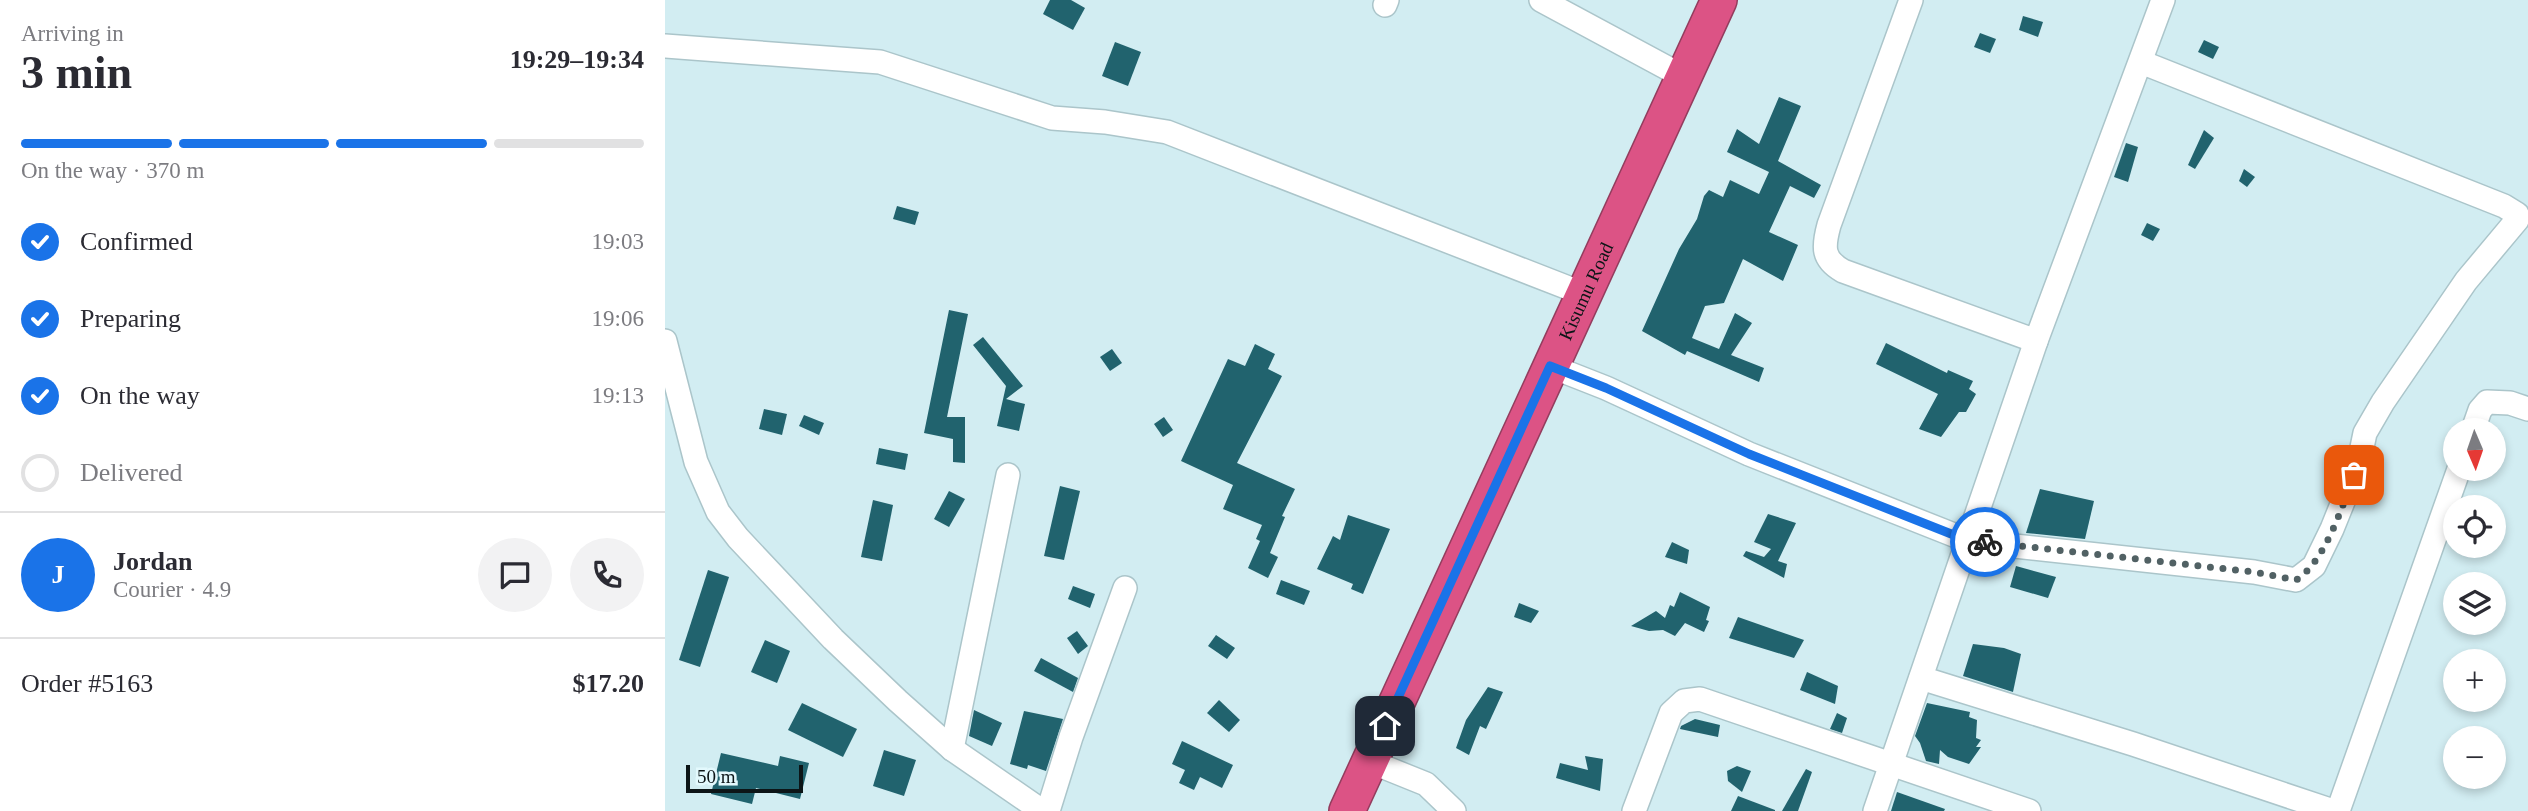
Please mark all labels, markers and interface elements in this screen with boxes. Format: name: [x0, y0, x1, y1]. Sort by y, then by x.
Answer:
text: Arriving in: [21, 21, 124, 46]
text: 19:29–19:34: [510, 45, 644, 74]
text: 3 min: [21, 47, 132, 98]
text: On the way · 370 m: [21, 158, 204, 183]
icon: check: [21, 223, 59, 261]
text: Confirmed: [80, 227, 193, 256]
text: 19:03: [592, 229, 644, 254]
street label: Kisumu Road: [1554, 238, 1617, 343]
icon: check: [21, 300, 59, 338]
text: Preparing: [80, 304, 181, 333]
text: 19:06: [592, 306, 644, 331]
icon: check: [21, 377, 59, 415]
text: On the way: [80, 381, 200, 410]
text: 19:13: [592, 383, 644, 408]
north arrow: [2443, 418, 2506, 481]
map controls: [2443, 418, 2506, 789]
pin: [2324, 445, 2384, 505]
icon: bag: [2335, 456, 2373, 494]
text: Delivered: [80, 458, 183, 487]
button: locate: [2443, 495, 2506, 558]
courier: [1950, 507, 2020, 577]
icon: bike: [1966, 523, 2004, 561]
button: chat: [478, 538, 552, 612]
button: phone: [570, 538, 644, 612]
text: Jordan: [113, 547, 192, 576]
text: J: [52, 560, 65, 589]
button: layers: [2443, 572, 2506, 635]
text: Courier · 4.9: [113, 577, 231, 602]
button: +: [2443, 649, 2506, 712]
text: Order #5163: [21, 669, 153, 698]
text: $17.20: [573, 669, 644, 698]
pin: [1355, 696, 1415, 756]
icon: home: [1366, 707, 1404, 745]
button: −: [2443, 726, 2506, 789]
scale bar: [686, 762, 803, 794]
text: 50 m: [697, 766, 736, 787]

